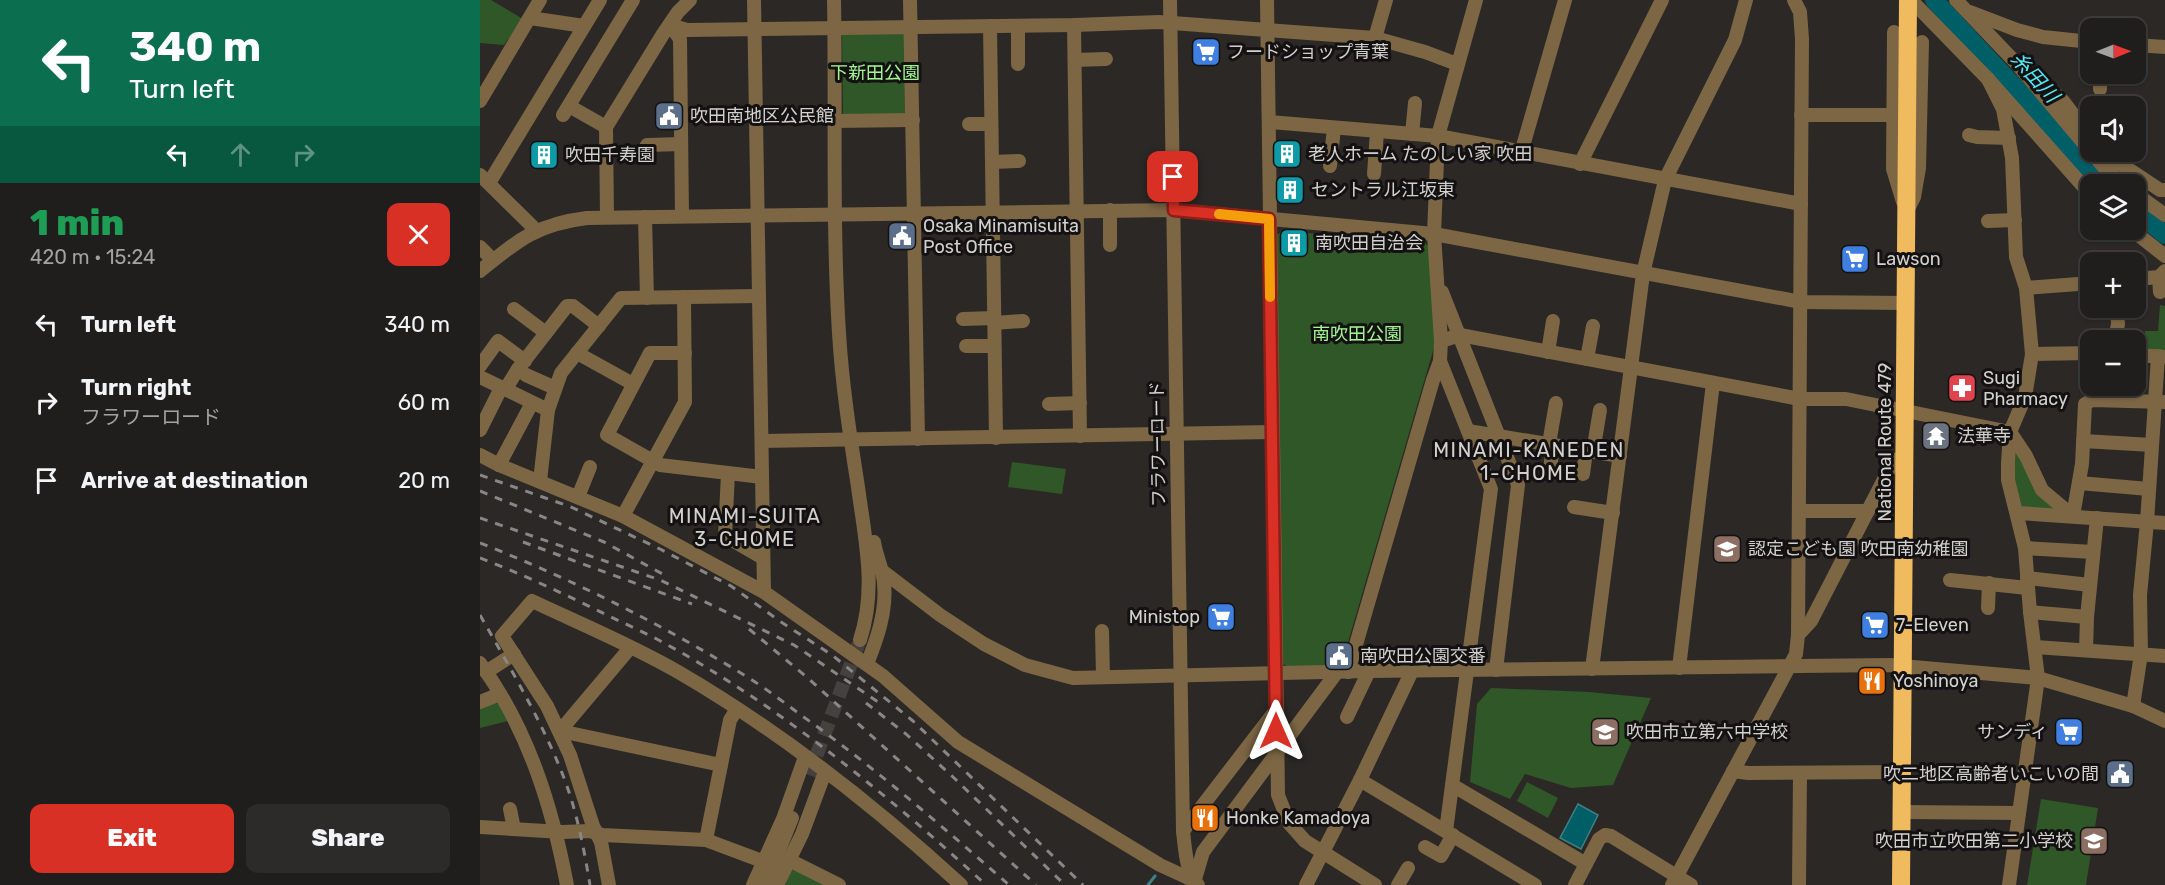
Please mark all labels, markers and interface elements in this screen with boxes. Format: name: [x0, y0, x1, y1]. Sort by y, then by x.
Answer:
north arrow: [2080, 18, 2146, 84]
map controls: [2080, 18, 2146, 396]
text: 340 m: [129, 22, 261, 72]
icon: left: [30, 24, 108, 102]
supermarket icon: フードショップ青葉: [1190, 36, 1222, 68]
place label: フードショップ青葉: [1227, 41, 1389, 63]
water label: 糸田川: [2006, 47, 2065, 109]
park label: 下新田公園: [830, 62, 920, 84]
text: Turn left: [129, 73, 234, 105]
button: sound: [2080, 96, 2146, 162]
public building icon: 吹田南地区公民館: [653, 100, 685, 132]
place label: 吹田南地区公民館: [690, 105, 834, 127]
icon: left: [161, 138, 194, 171]
icon: ahead: [224, 138, 257, 171]
icon: right: [287, 138, 320, 171]
building icon: 老人ホーム たのしい家 吹田: [1271, 138, 1303, 170]
building icon: 吹田千寿園: [528, 139, 560, 171]
place label: 老人ホーム たのしい家 吹田: [1308, 143, 1532, 165]
place label: 吹田千寿園: [565, 144, 655, 166]
pin: [1147, 151, 1198, 202]
icon: arrive: [1156, 160, 1189, 193]
building icon: セントラル江坂東: [1274, 174, 1306, 206]
button: layers: [2080, 174, 2146, 240]
place label: セントラル江坂東: [1311, 179, 1455, 201]
text: 1 min: [30, 201, 124, 244]
button: close: [387, 203, 450, 266]
place label: Osaka Minamisuita Post Office: [923, 215, 1079, 258]
public building icon: Osaka Minamisuita Post Office: [886, 220, 918, 252]
building icon: 南吹田自治会: [1278, 227, 1310, 259]
place label: 南吹田自治会: [1315, 232, 1423, 254]
supermarket icon: Lawson: [1839, 243, 1871, 275]
text: 420 m · 15:24: [30, 245, 155, 269]
place label: Lawson: [1876, 248, 1941, 270]
button: +: [2080, 252, 2146, 318]
icon: left: [30, 308, 63, 341]
text: Turn left: [81, 311, 176, 338]
text: 340 m: [384, 311, 450, 338]
park label: 南吹田公園: [1312, 323, 1402, 345]
button: −: [2080, 330, 2146, 396]
street label: National Route 479: [1874, 363, 1896, 521]
place label: Sugi Pharmacy: [1983, 367, 2068, 410]
pharmacy icon: Sugi Pharmacy: [1946, 372, 1978, 404]
text: Turn right: [81, 374, 191, 401]
street label: フラワーロード: [1146, 381, 1170, 507]
icon: right: [30, 386, 63, 419]
text: 60 m: [398, 389, 450, 416]
text: フラワーロード: [81, 405, 221, 429]
temple icon: 法華寺: [1920, 420, 1952, 452]
place label: 法華寺: [1957, 425, 2011, 447]
district label: MINAMI-KANEDEN 1-CHOME: [1433, 438, 1625, 485]
icon: arrive: [30, 464, 63, 497]
text: Arrive at destination: [81, 467, 308, 494]
text: 20 m: [398, 467, 450, 494]
district label: MINAMI-SUITA 3-CHOME: [669, 504, 821, 551]
school or university icon: 認定こども園 吹田南幼稚園: [1711, 533, 1743, 565]
place label: 認定こども園 吹田南幼稚園: [1748, 538, 1968, 560]
supermarket icon: Ministop: [1205, 601, 1237, 633]
place label: Ministop: [1129, 606, 1200, 628]
supermarket icon: 7-Eleven: [1859, 609, 1891, 641]
place label: 7-Eleven: [1896, 614, 1969, 636]
public building icon: 南吹田公園交番: [1323, 640, 1355, 672]
place label: 南吹田公園交番: [1360, 645, 1486, 667]
restaurant icon: Yoshinoya: [1856, 665, 1888, 697]
place label: Yoshinoya: [1893, 670, 1978, 692]
position arrow: [1244, 699, 1308, 763]
school or university icon: 吹田市立第六中学校: [1589, 716, 1621, 748]
supermarket icon: サンディ: [2053, 716, 2085, 748]
place label: 吹田市立第六中学校: [1626, 721, 1788, 743]
place label: サンディ: [1977, 721, 2048, 743]
public building icon: 吹二地区高齢者いこいの間: [2104, 758, 2136, 790]
place label: 吹二地区高齢者いこいの間: [1883, 763, 2099, 785]
restaurant icon: Honke Kamadoya: [1189, 802, 1221, 834]
button: Exit: [30, 804, 234, 873]
button: Share: [246, 804, 450, 873]
place label: Honke Kamadoya: [1226, 807, 1370, 829]
school or university icon: 吹田市立吹田第二小学校: [2078, 825, 2110, 857]
place label: 吹田市立吹田第二小学校: [1875, 830, 2073, 852]

